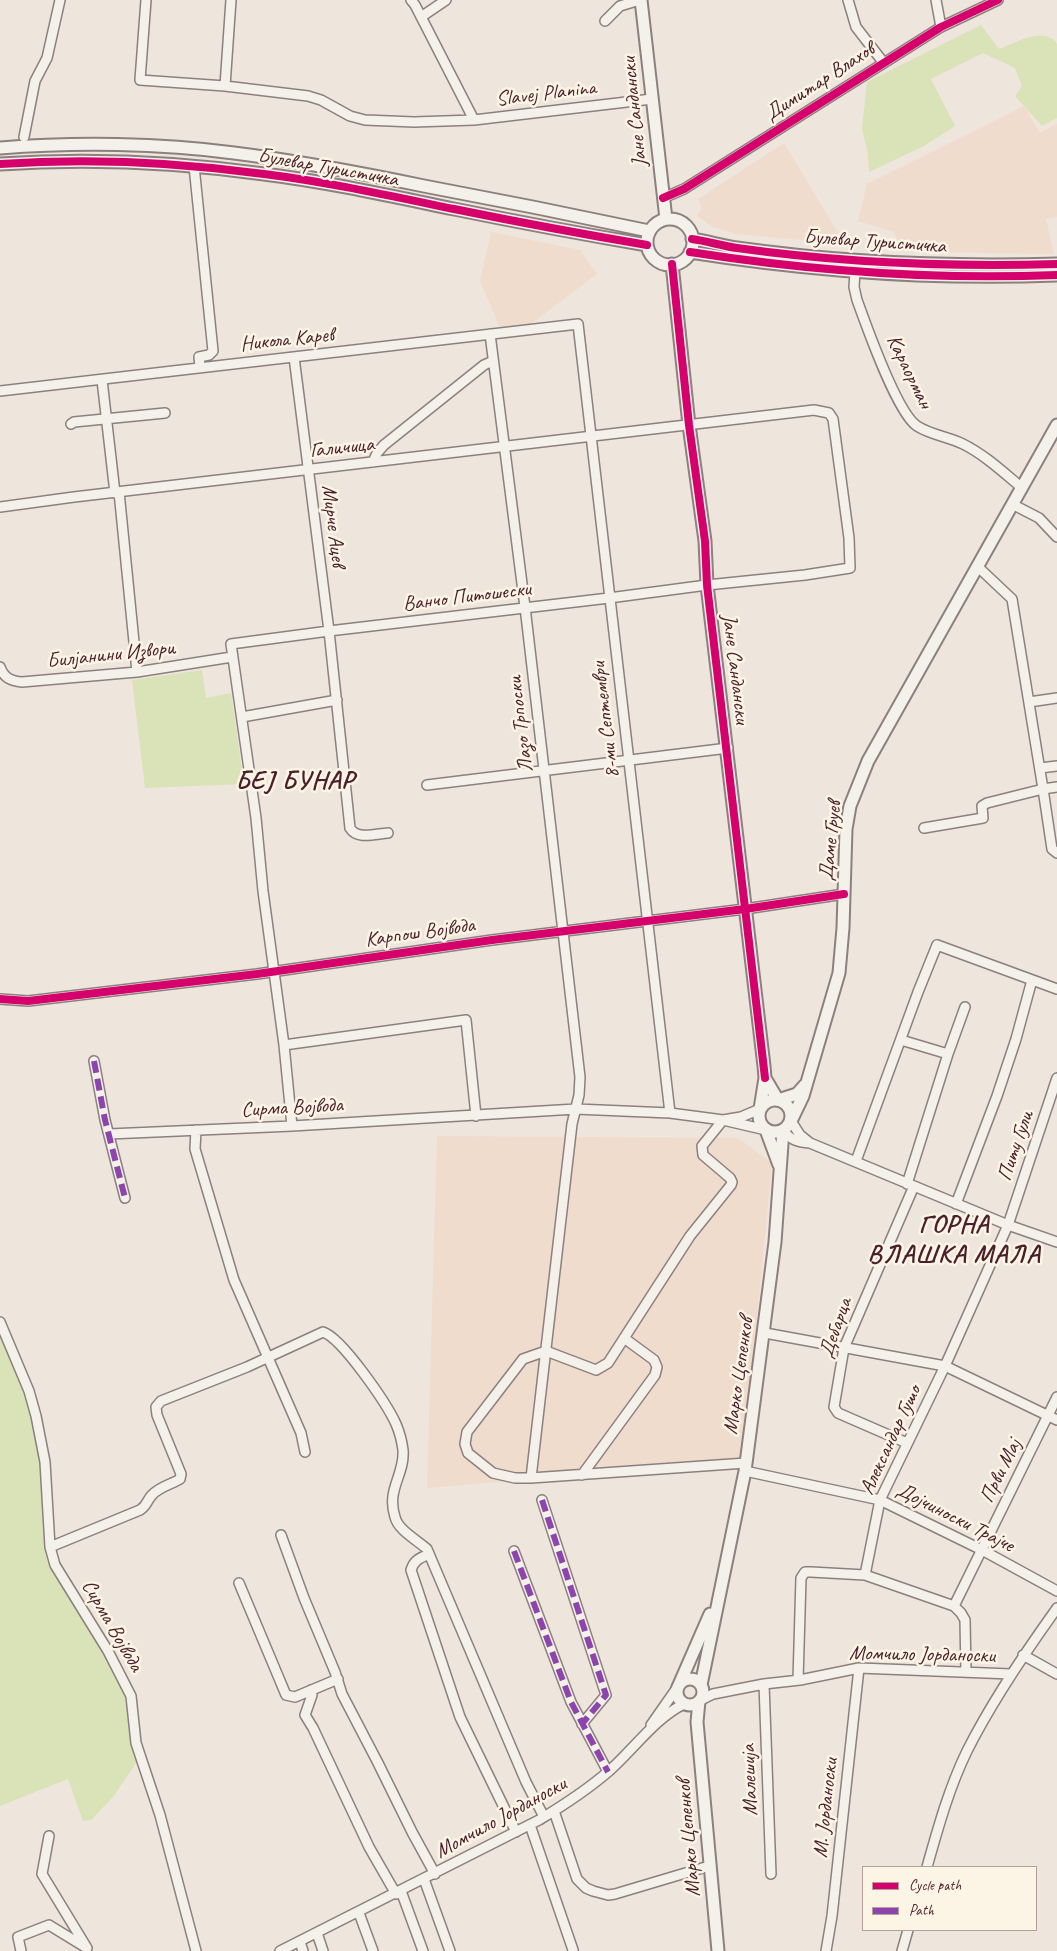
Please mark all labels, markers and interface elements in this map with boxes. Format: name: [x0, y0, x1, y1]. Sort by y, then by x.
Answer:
street label: Димитар Влахов: [760, 37, 880, 127]
street label: Јане Сандански: [617, 56, 653, 168]
street label: Slavej Planina: [495, 75, 597, 113]
street label: Булевар Туристичка: [256, 143, 400, 193]
street label: Булевар Туристичка: [803, 224, 947, 260]
street label: Никола Карев: [239, 323, 335, 357]
street label: Караорман: [880, 331, 938, 413]
street label: Галичица: [309, 432, 375, 464]
street label: Мирче Ацев: [315, 484, 351, 568]
street label: Ванчо Питошески: [402, 577, 532, 617]
street label: Јане Сандански: [716, 613, 754, 725]
street label: Билјанини Извори: [46, 636, 176, 674]
street label: 8-ми Септември: [586, 660, 626, 780]
street label: Лазо Трпоски: [503, 674, 539, 774]
district label: БЕЈ БУНАР: [232, 765, 358, 797]
street label: Даме Груев: [814, 800, 848, 882]
street label: Карпош Војвода: [364, 913, 476, 953]
street label: Сирма Војвода: [240, 1093, 344, 1123]
street label: Питу Гули: [992, 1108, 1040, 1184]
district label: ГОРНА ВЛАШКА МАЛА: [865, 1209, 1043, 1270]
street label: Дебарца: [814, 1295, 858, 1361]
street label: Марко Цепенков: [718, 1316, 760, 1436]
street label: Александар Гушо: [855, 1381, 927, 1499]
street label: Први Мај: [975, 1435, 1027, 1507]
street label: Дојчиноски Трајче: [892, 1478, 1018, 1558]
street label: Сирма Војвода: [76, 1576, 148, 1676]
street label: Момчило Јорданоски: [849, 1641, 995, 1669]
street label: Малешија: [736, 1744, 764, 1816]
street label: М. Јорданоски: [808, 1757, 844, 1859]
street label: Момчило Јорданоски: [431, 1772, 571, 1864]
street label: Марко Цепенков: [671, 1778, 707, 1898]
legend: [862, 1866, 1037, 1931]
text: Cycle path: [909, 1876, 961, 1895]
text: Path: [909, 1901, 934, 1920]

